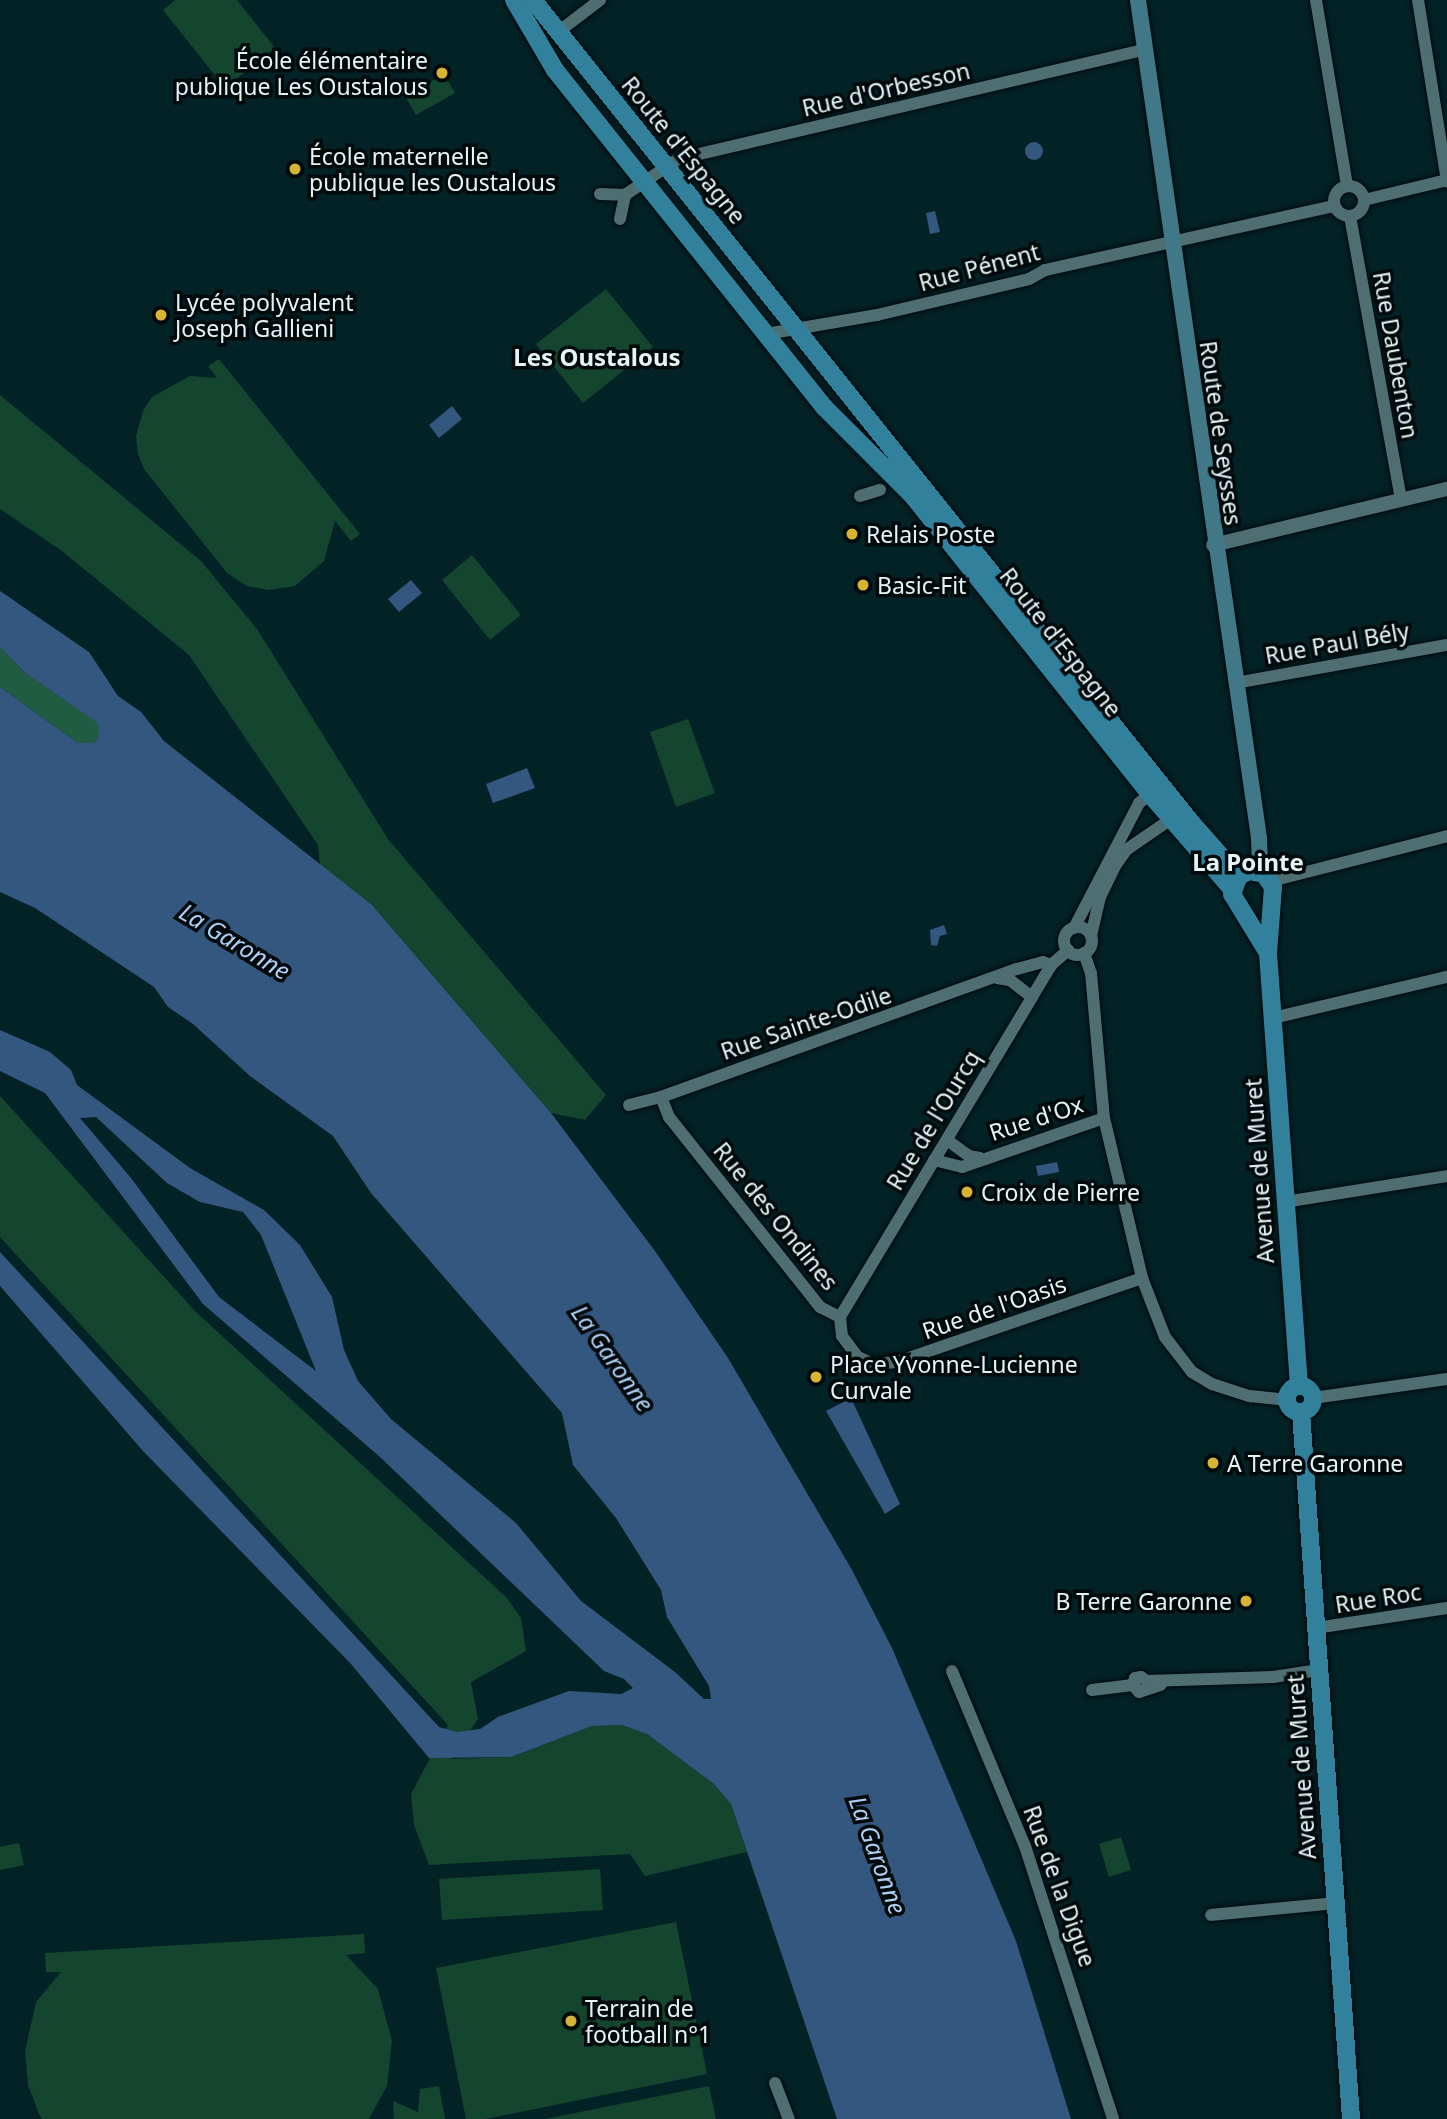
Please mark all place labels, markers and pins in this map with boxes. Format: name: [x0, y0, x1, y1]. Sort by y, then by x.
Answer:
place label: École élémentaire publique Les Oustalous: [175, 46, 428, 100]
marker: École élémentaire publique Les Oustalous: [434, 65, 450, 81]
place label: École maternelle publique les Oustalous: [309, 142, 556, 196]
marker: École maternelle publique les Oustalous: [287, 161, 303, 177]
place label: Lycée polyvalent Joseph Gallieni: [175, 288, 353, 342]
marker: Lycée polyvalent Joseph Gallieni: [153, 307, 169, 323]
place label: Relais Poste: [866, 520, 995, 548]
marker: Relais Poste: [844, 526, 860, 542]
place label: Basic-Fit: [877, 571, 966, 599]
marker: Basic-Fit: [855, 577, 871, 593]
place label: Croix de Pierre: [981, 1178, 1140, 1206]
marker: Croix de Pierre: [959, 1184, 975, 1200]
place label: Place Yvonne-Lucienne Curvale: [830, 1350, 1078, 1404]
marker: Place Yvonne-Lucienne Curvale: [808, 1369, 824, 1385]
place label: A Terre Garonne: [1227, 1449, 1403, 1477]
marker: A Terre Garonne: [1205, 1455, 1221, 1471]
place label: B Terre Garonne: [1055, 1587, 1232, 1615]
marker: B Terre Garonne: [1238, 1593, 1254, 1609]
place label: Terrain de football n°1: [585, 1994, 711, 2048]
marker: Terrain de football n°1: [563, 2013, 579, 2029]

